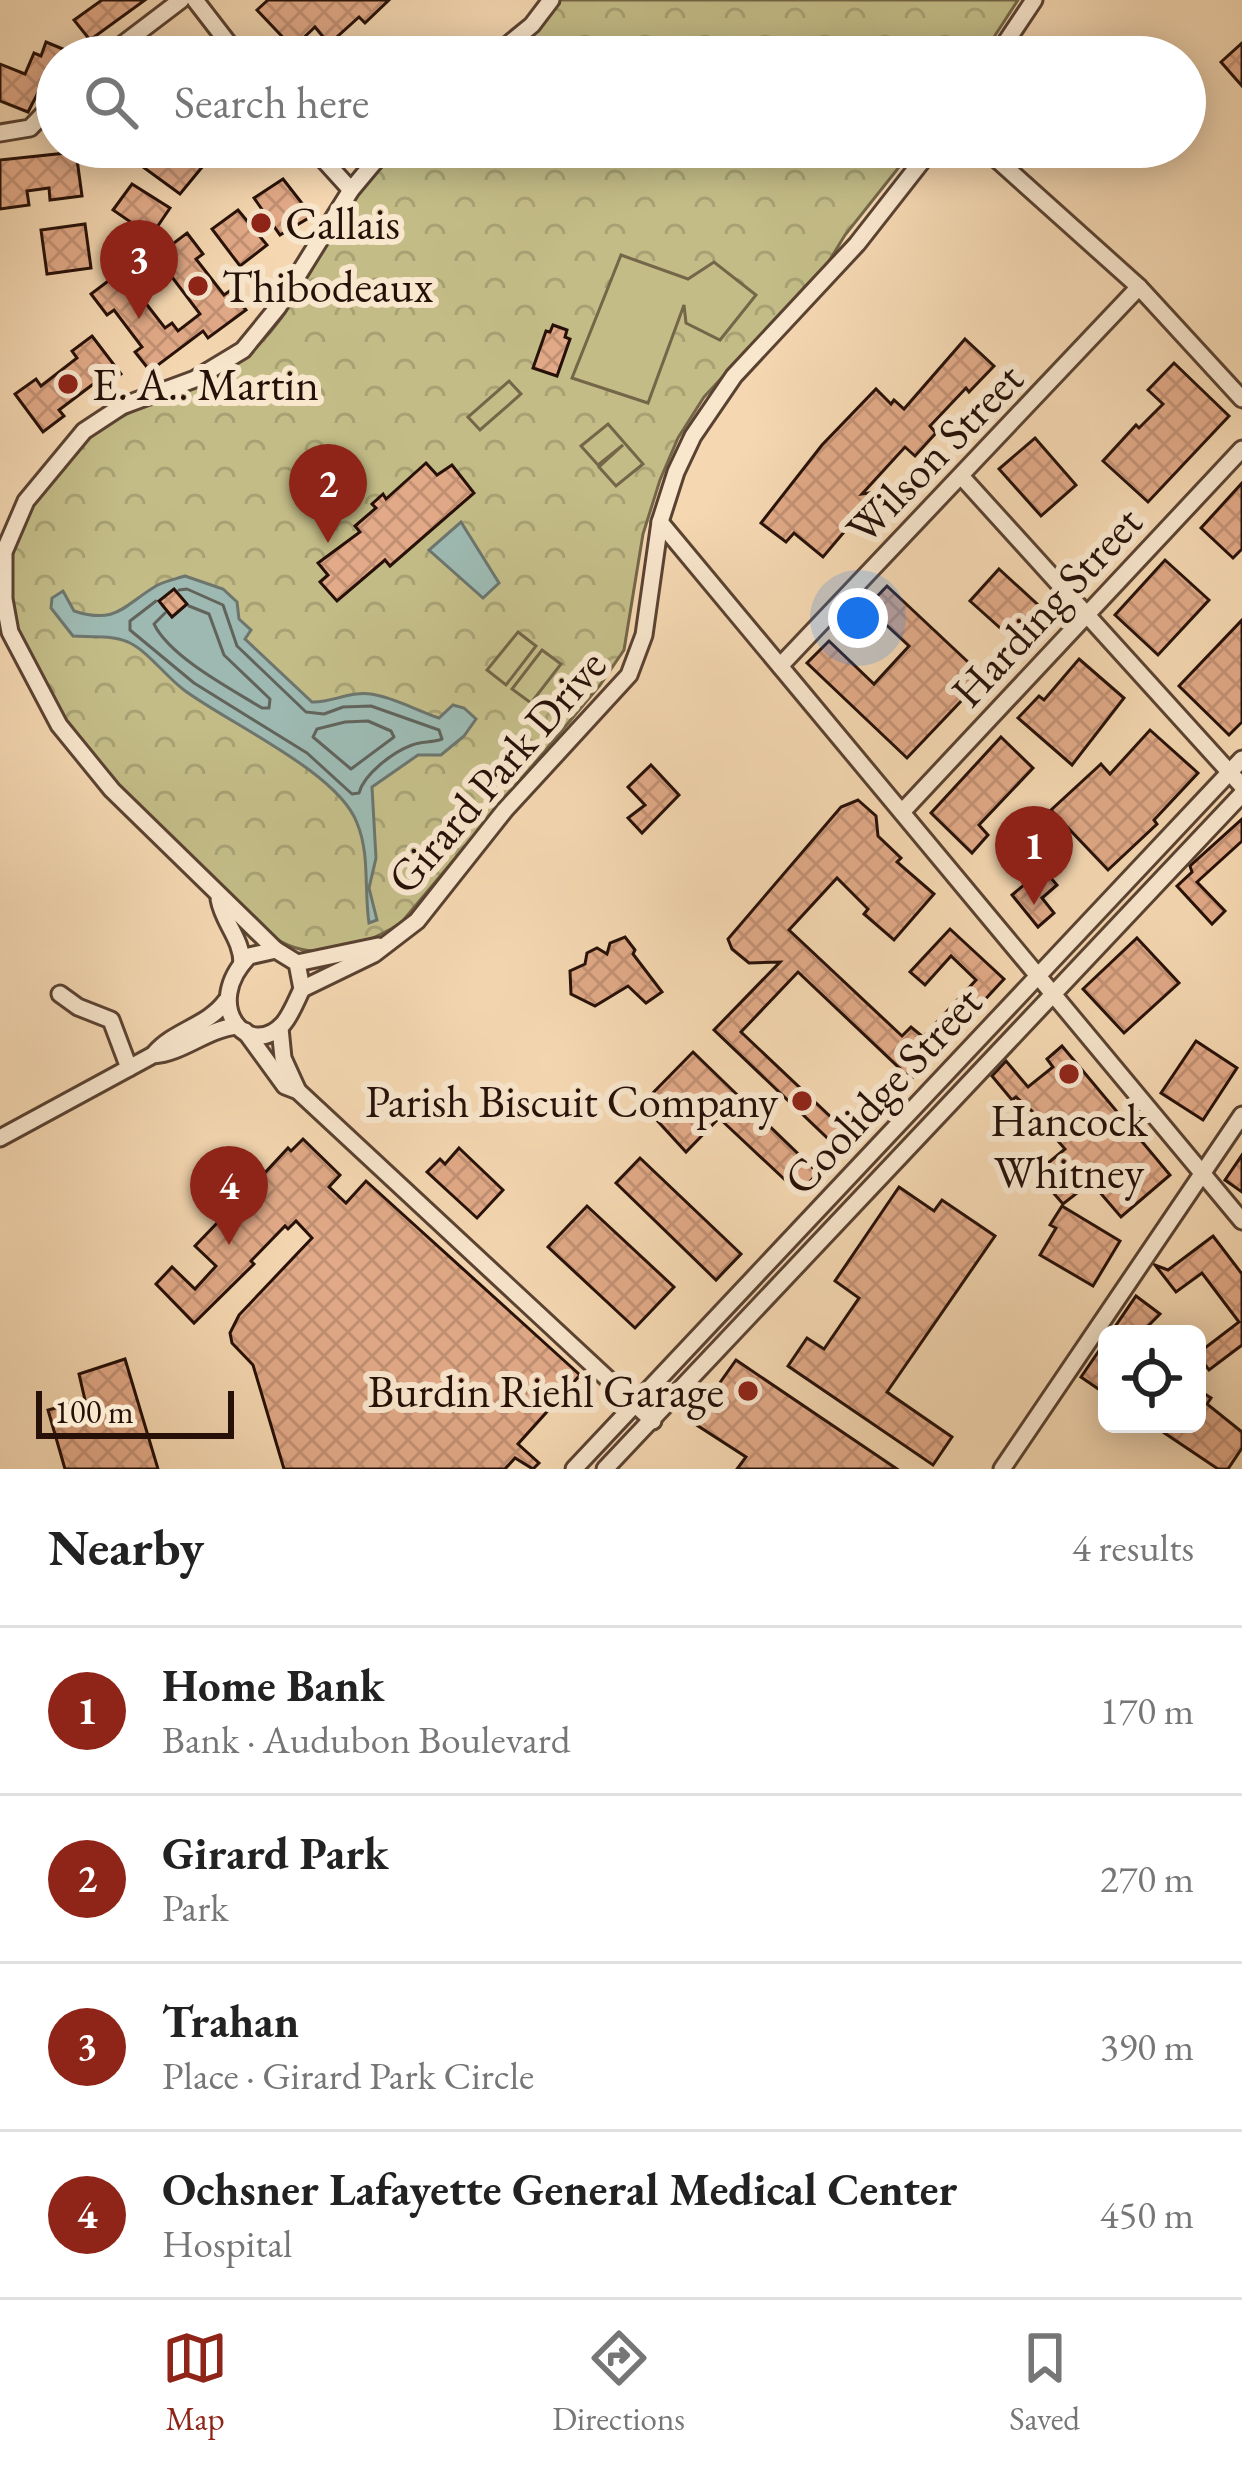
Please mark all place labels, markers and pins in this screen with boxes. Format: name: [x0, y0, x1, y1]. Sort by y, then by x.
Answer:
place label: Callais: [285, 194, 400, 252]
marker: Callais: [248, 210, 274, 236]
pin: 3: [100, 220, 178, 319]
place label: Thibodeaux: [222, 257, 434, 315]
marker: Thibodeaux: [185, 273, 211, 299]
place label: E. A.. Martin: [92, 355, 319, 413]
marker: E. A.. Martin: [55, 371, 81, 397]
pin: 2: [289, 444, 367, 543]
pin: 1: [995, 806, 1073, 905]
marker: Hancock Whitney: [1056, 1061, 1082, 1087]
place label: Parish Biscuit Company: [365, 1072, 778, 1130]
marker: Parish Biscuit Company: [789, 1088, 815, 1114]
place label: Hancock Whitney: [990, 1091, 1149, 1201]
pin: 4: [190, 1146, 268, 1245]
place label: Burdin Riehl Garage: [368, 1362, 724, 1420]
marker: Burdin Riehl Garage: [735, 1378, 761, 1404]

